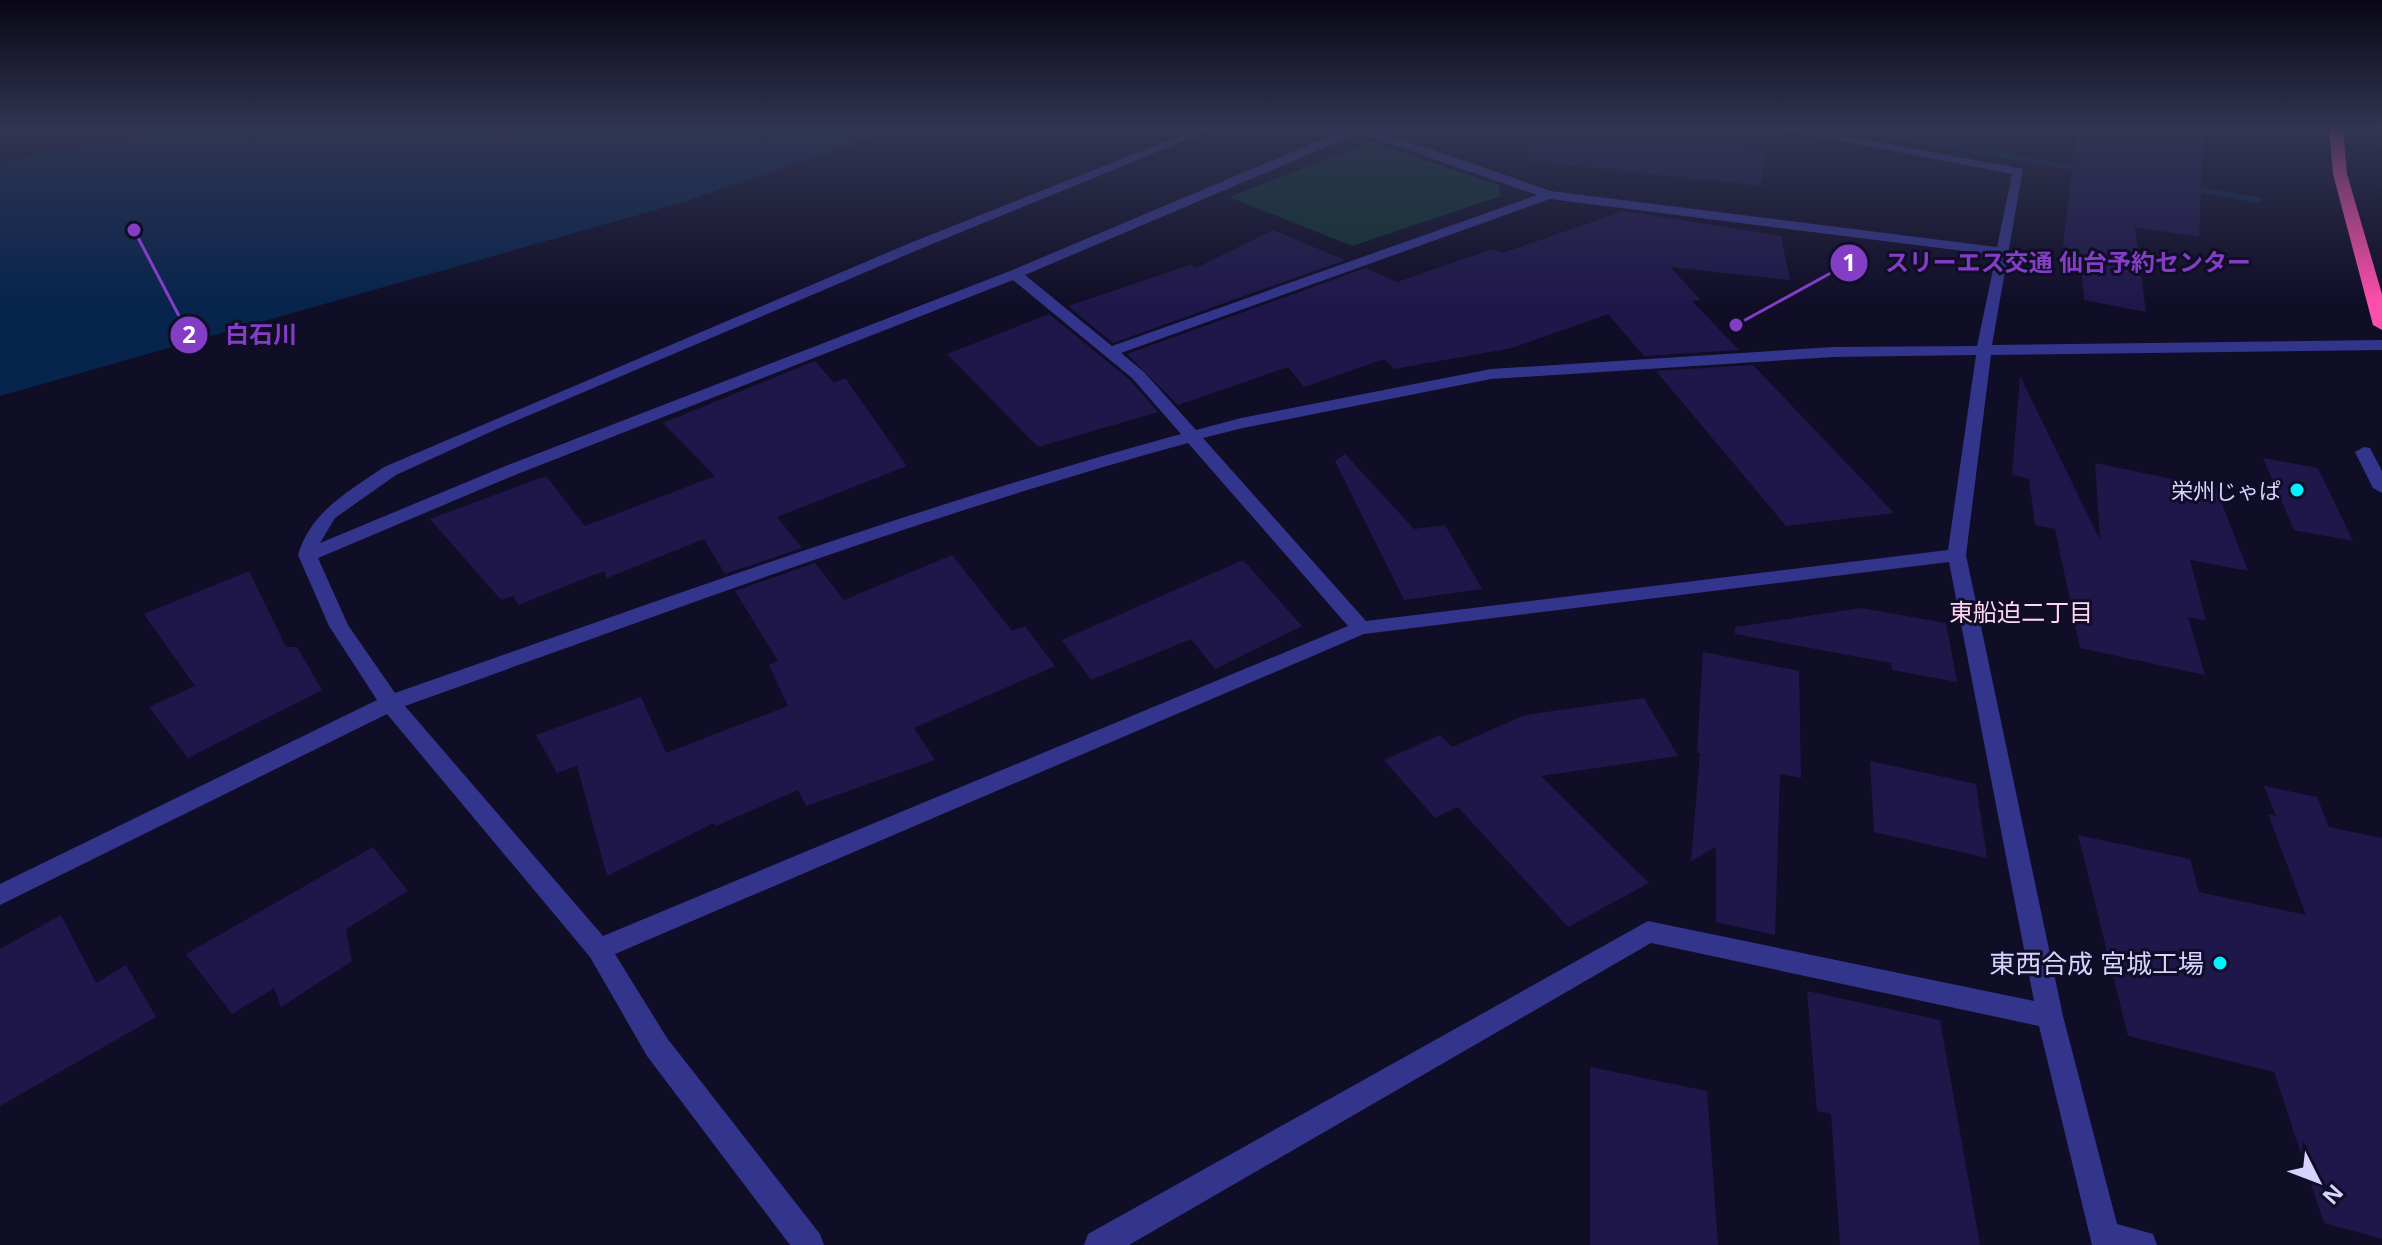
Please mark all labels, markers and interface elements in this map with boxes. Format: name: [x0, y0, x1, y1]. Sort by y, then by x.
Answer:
callout: スリーエス交通 仙台予約センター: [1829, 239, 2267, 287]
text: 1: [1842, 245, 1856, 278]
text: スリーエス交通 仙台予約センター: [1885, 245, 2251, 278]
callout: 白石川: [169, 311, 313, 359]
text: 2: [182, 317, 196, 350]
text: 白石川: [225, 317, 297, 350]
place label: 栄州じゃぱ: [2171, 475, 2281, 505]
marker: 栄州じゃぱ: [2288, 481, 2306, 499]
district label: 東船迫二丁目: [1949, 595, 2093, 628]
place label: 東西合成 宮城工場: [1989, 945, 2204, 981]
marker: 東西合成 宮城工場: [2211, 954, 2229, 972]
north arrow: [2278, 1141, 2358, 1221]
text: N: [2316, 1178, 2351, 1212]

